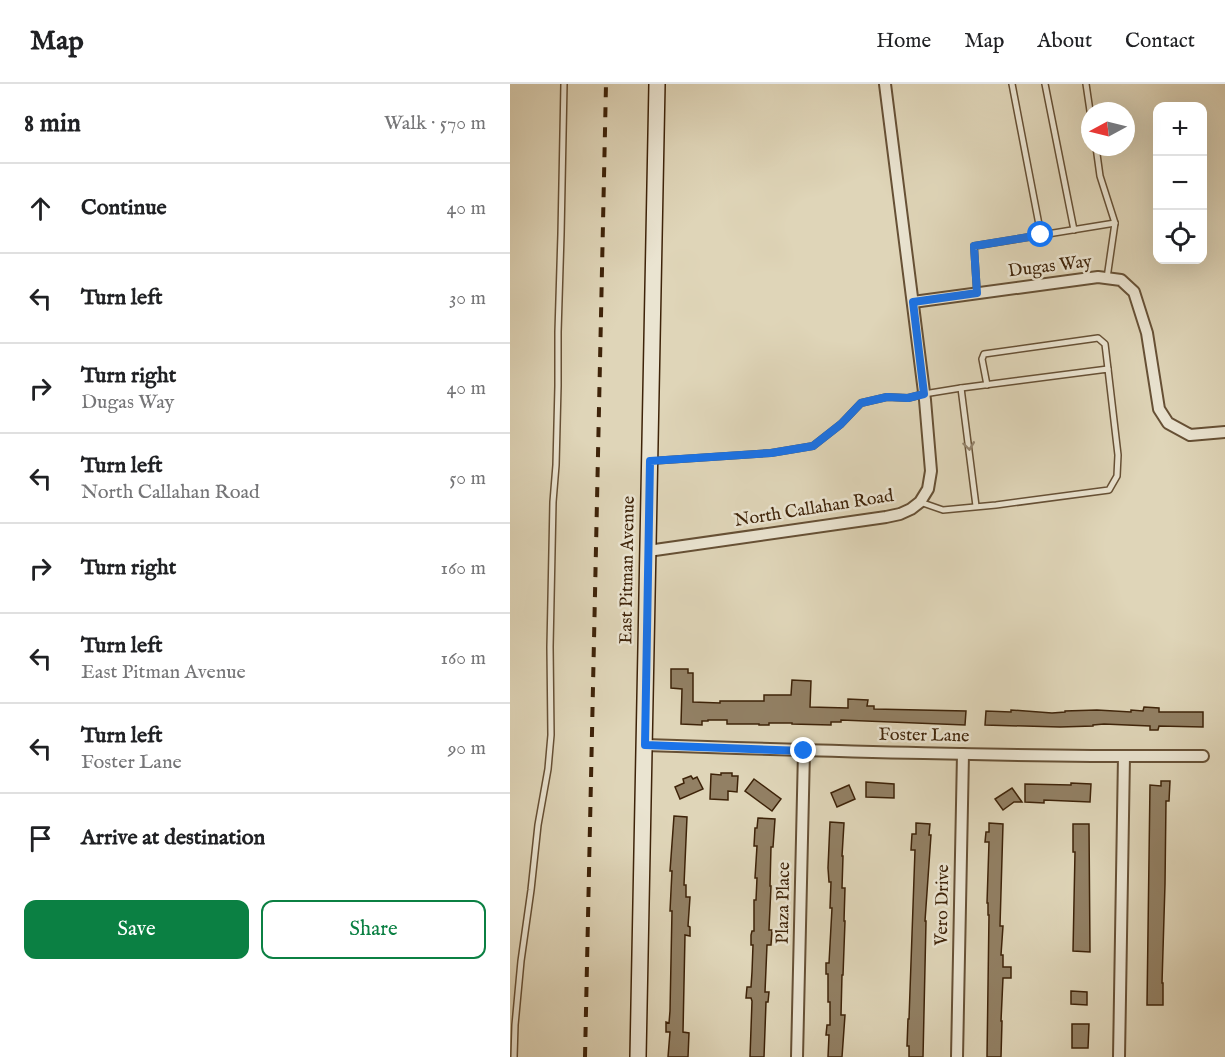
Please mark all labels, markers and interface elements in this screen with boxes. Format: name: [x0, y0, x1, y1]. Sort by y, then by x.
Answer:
text: Map: [30, 24, 84, 59]
text: Home: [876, 28, 931, 55]
text: Map: [964, 28, 1004, 55]
text: About: [1037, 28, 1092, 55]
text: Contact: [1125, 28, 1195, 55]
north arrow: [1081, 102, 1135, 156]
map controls: [1153, 102, 1207, 264]
button: +: [1153, 102, 1207, 156]
text: 8 min: [24, 107, 81, 140]
text: Walk · 570 m: [384, 111, 486, 136]
button: −: [1153, 156, 1207, 210]
icon: ahead: [24, 192, 57, 225]
text: Continue: [81, 194, 167, 222]
text: 40 m: [447, 196, 486, 221]
button: locate: [1153, 210, 1207, 264]
route start: [1027, 221, 1053, 247]
street label: Dugas Way: [1007, 250, 1093, 284]
icon: left: [24, 282, 57, 315]
text: Turn left: [81, 284, 163, 312]
text: 30 m: [449, 286, 486, 311]
text: Turn right: [81, 362, 176, 390]
icon: right: [24, 372, 57, 405]
text: 40 m: [447, 376, 486, 401]
text: Dugas Way: [81, 390, 174, 415]
one-way arrow: [962, 441, 974, 451]
text: Turn left: [81, 452, 163, 480]
icon: left: [24, 462, 57, 495]
text: 50 m: [449, 466, 486, 491]
text: North Callahan Road: [81, 480, 260, 505]
street label: North Callahan Road: [733, 485, 896, 533]
street label: East Pitman Avenue: [615, 496, 641, 644]
icon: right: [24, 552, 57, 585]
text: Turn right: [81, 554, 176, 582]
text: 160 m: [440, 556, 486, 581]
text: Turn left: [81, 632, 163, 660]
icon: left: [24, 642, 57, 675]
text: 160 m: [440, 646, 486, 671]
text: East Pitman Avenue: [81, 660, 246, 685]
text: Turn left: [81, 722, 163, 750]
street label: Foster Lane: [878, 724, 970, 748]
icon: left: [24, 732, 57, 765]
text: 90 m: [448, 736, 486, 761]
route end: [790, 737, 816, 763]
text: Foster Lane: [81, 750, 182, 775]
icon: arrive: [24, 822, 57, 855]
text: Arrive at destination: [81, 824, 265, 852]
street label: Plaza Place: [772, 862, 796, 944]
street label: Vero Drive: [931, 864, 955, 947]
button: Save: [24, 900, 249, 959]
button: Share: [261, 900, 486, 959]

